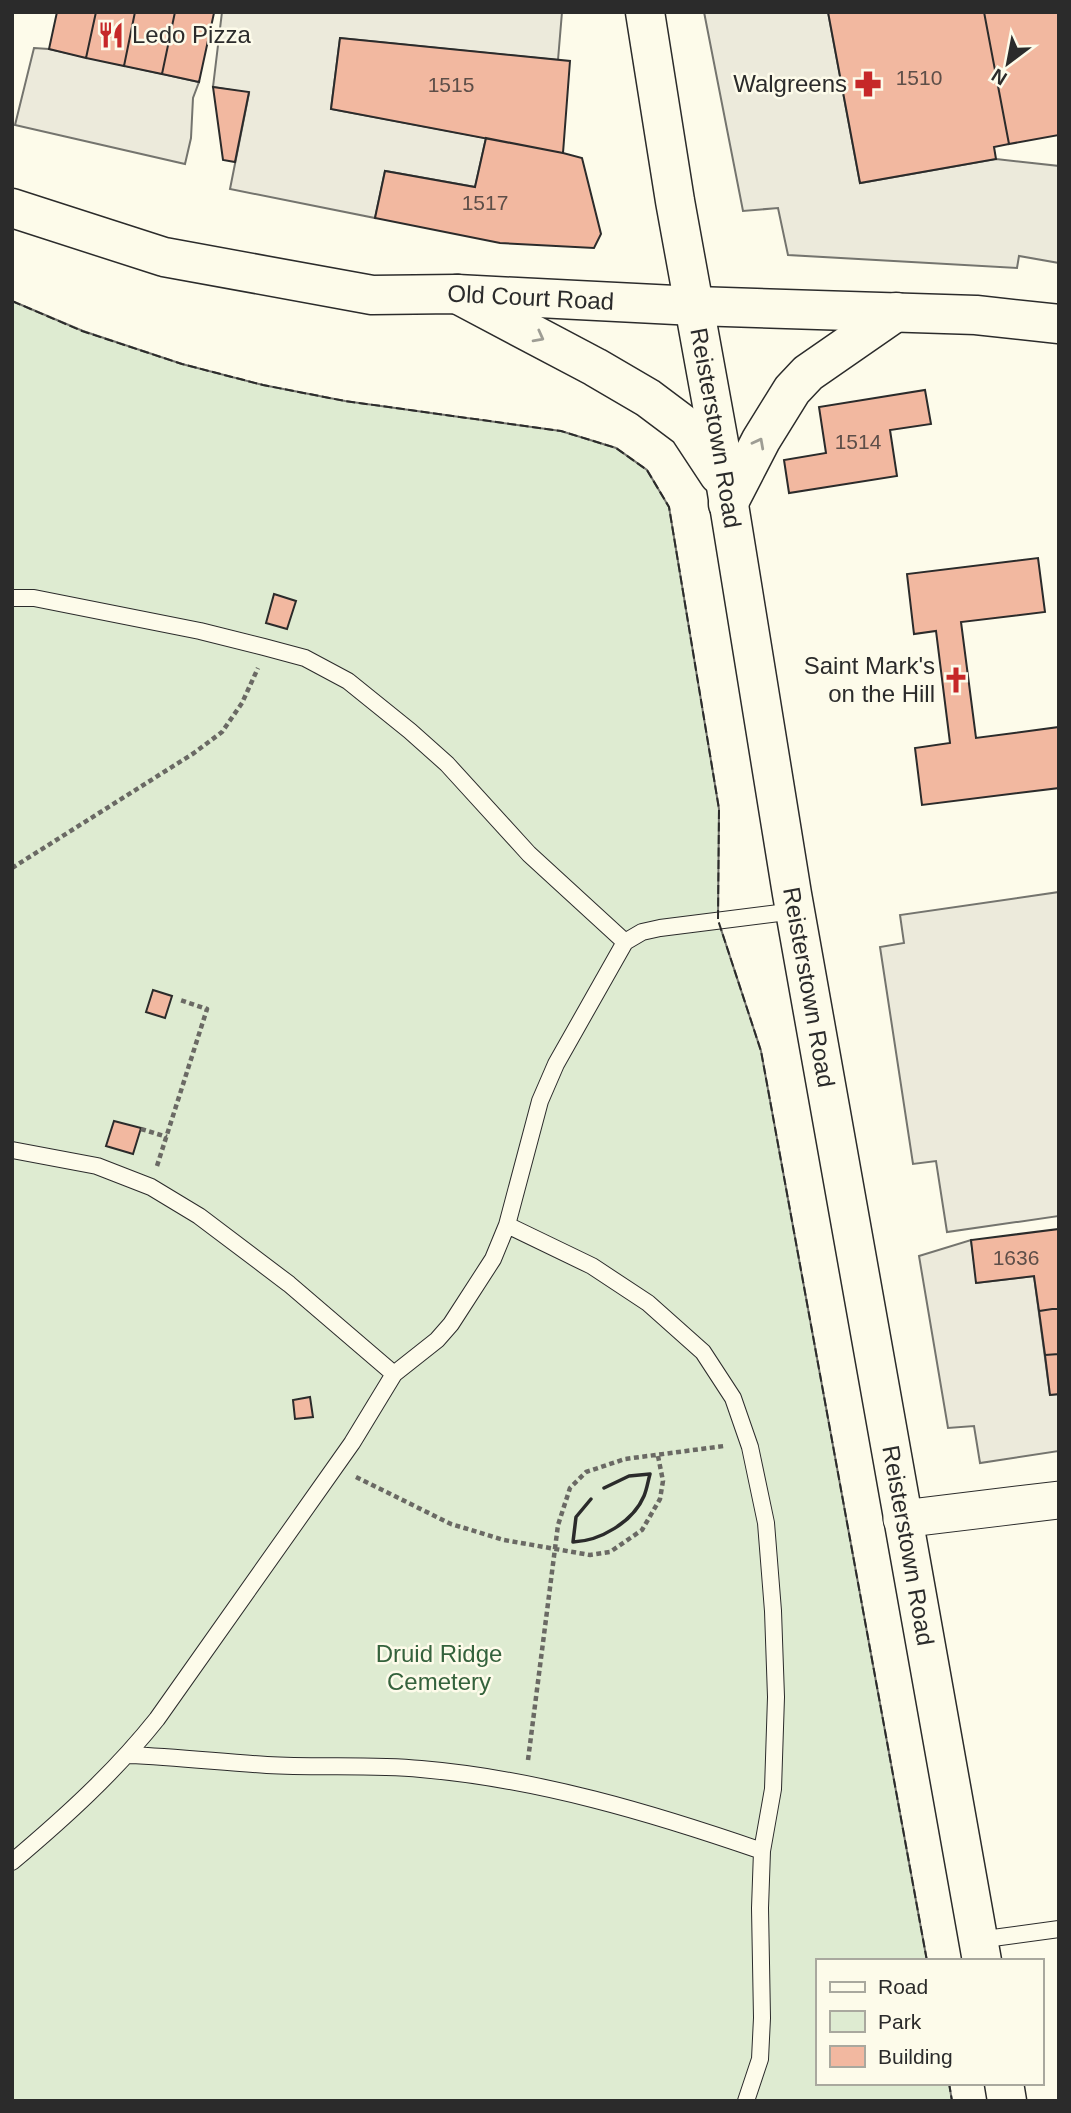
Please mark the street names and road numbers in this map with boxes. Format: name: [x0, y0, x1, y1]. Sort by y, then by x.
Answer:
street label: Old Court Road: [447, 280, 615, 315]
street label: Reisterstown Road: [685, 326, 747, 530]
street label: Reisterstown Road: [778, 885, 840, 1089]
street label: Reisterstown Road: [877, 1443, 940, 1648]

